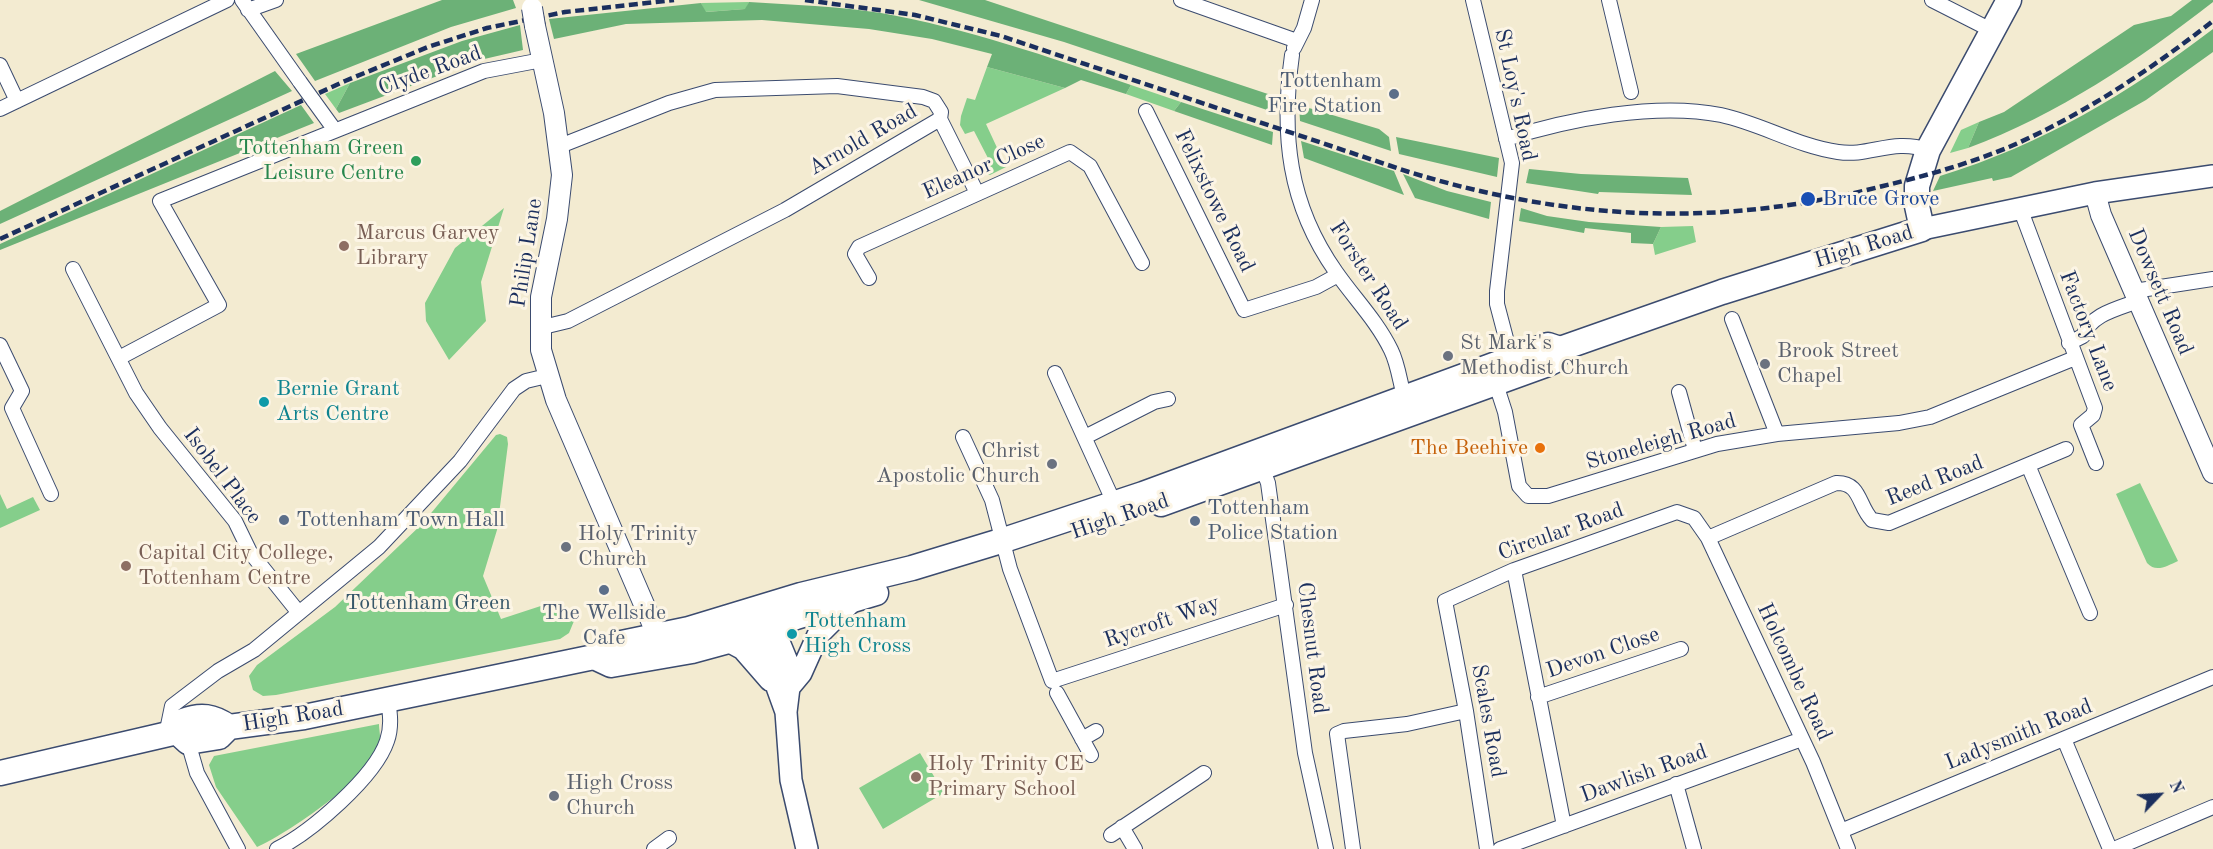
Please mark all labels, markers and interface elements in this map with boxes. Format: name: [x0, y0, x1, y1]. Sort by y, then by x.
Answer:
street label: St Loy's Road: [1488, 26, 1542, 164]
street label: Clyde Road: [375, 40, 485, 102]
place label: Tottenham Fire Station: [1267, 68, 1382, 119]
marker: Tottenham Fire Station: [1387, 87, 1401, 101]
street label: Arnold Road: [804, 98, 922, 182]
street label: Felixstowe Road: [1168, 125, 1260, 277]
street label: Eleanor Close: [919, 128, 1049, 206]
place label: Tottenham Green Leisure Centre: [238, 135, 404, 186]
marker: Tottenham Green Leisure Centre: [409, 154, 423, 168]
place label: Bruce Grove: [1822, 186, 1939, 212]
marker: Bruce Grove: [1799, 190, 1817, 208]
street label: Philip Lane: [505, 197, 549, 309]
street label: Forster Road: [1323, 216, 1413, 336]
street label: High Road: [1811, 219, 1917, 275]
place label: Marcus Garvey Library: [356, 220, 499, 272]
street label: Dowsett Road: [2121, 225, 2199, 359]
marker: Marcus Garvey Library: [337, 239, 351, 253]
street label: Factory Lane: [2053, 267, 2123, 395]
place label: St Mark's Methodist Church: [1460, 330, 1629, 382]
place label: Brook Street Chapel: [1777, 338, 1899, 390]
marker: St Mark's Methodist Church: [1441, 349, 1455, 363]
marker: Brook Street Chapel: [1758, 357, 1772, 371]
place label: Bernie Grant Arts Centre: [276, 376, 400, 428]
marker: Bernie Grant Arts Centre: [257, 395, 271, 409]
street label: Stoneleigh Road: [1583, 408, 1739, 476]
street label: Isobel Place: [177, 422, 267, 530]
place label: The Beehive: [1410, 435, 1528, 461]
place label: Christ Apostolic Church: [876, 438, 1040, 490]
marker: The Beehive: [1533, 441, 1547, 455]
street label: Reed Road: [1882, 450, 1988, 512]
marker: Christ Apostolic Church: [1045, 457, 1059, 471]
street label: High Road: [1067, 488, 1173, 546]
place label: Tottenham Police Station: [1207, 495, 1338, 546]
street label: Circular Road: [1494, 497, 1628, 567]
place label: Tottenham Town Hall: [296, 507, 505, 533]
marker: Tottenham Town Hall: [277, 513, 291, 527]
marker: Tottenham Police Station: [1188, 514, 1202, 528]
place label: Holy Trinity Church: [578, 521, 698, 572]
place label: Capital City College, Tottenham Centre: [138, 540, 334, 592]
marker: Holy Trinity Church: [559, 540, 573, 554]
marker: Capital City College, Tottenham Centre: [119, 559, 133, 573]
street label: Chesnut Road: [1291, 580, 1333, 716]
marker: The Wellside Cafe: [597, 583, 611, 597]
park label: Tottenham Green: [345, 590, 511, 616]
street label: Rycroft Way: [1101, 590, 1223, 654]
street label: Holcombe Road: [1751, 599, 1837, 745]
place label: The Wellside Cafe: [542, 600, 666, 652]
place label: Tottenham High Cross: [804, 608, 911, 660]
street label: Devon Close: [1543, 621, 1663, 685]
marker: Tottenham High Cross: [785, 627, 799, 641]
street label: Scales Road: [1465, 662, 1511, 780]
street label: Ladysmith Road: [1941, 693, 2097, 777]
street label: High Road: [240, 696, 346, 738]
street label: Dawlish Road: [1577, 739, 1711, 809]
place label: Holy Trinity CE Primary School: [928, 751, 1084, 802]
north arrow: [2129, 765, 2189, 825]
place label: High Cross Church: [566, 770, 673, 822]
marker: Holy Trinity CE Primary School: [909, 770, 923, 784]
text: N: [2165, 778, 2185, 796]
marker: High Cross Church: [547, 789, 561, 803]

